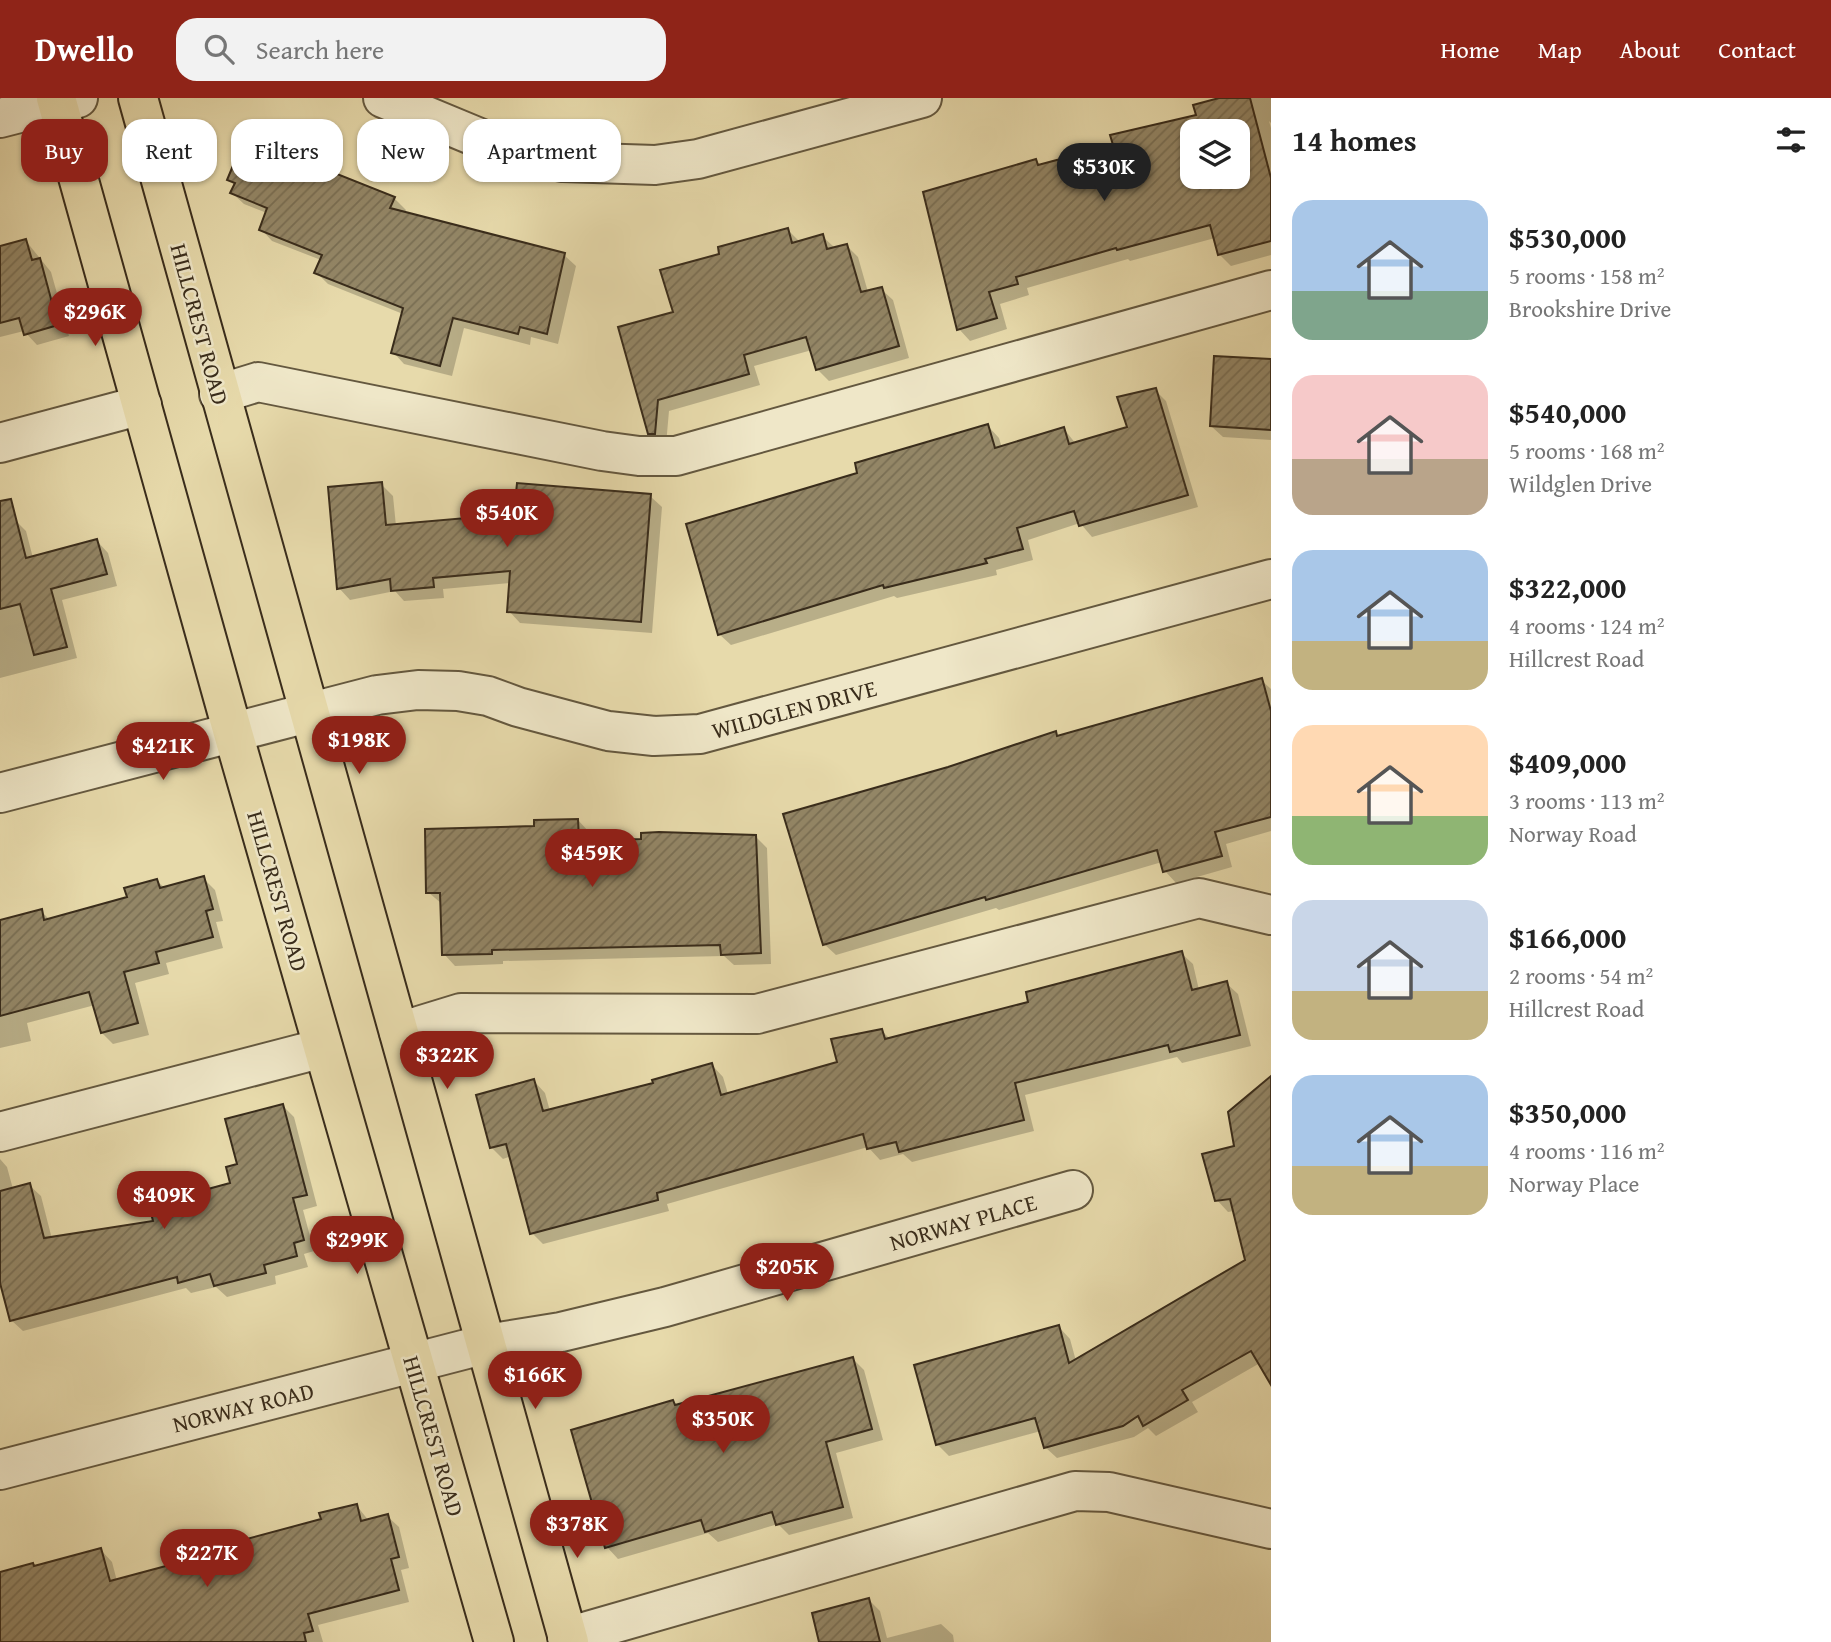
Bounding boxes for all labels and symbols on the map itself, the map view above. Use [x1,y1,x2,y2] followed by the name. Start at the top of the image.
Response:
[1055,144,1153,203] pin: $530K
[163,240,237,408] street label: HILLCREST ROAD
[46,288,144,348] pin: $296K
[458,490,556,549] pin: $540K
[708,671,880,747] street label: WILDGLEN DRIVE
[310,716,408,776] pin: $198K
[114,722,212,782] pin: $421K
[239,807,317,975] street label: HILLCREST ROAD
[543,830,641,889] pin: $459K
[398,1032,496,1091] pin: $322K
[115,1172,213,1231] pin: $409K
[886,1185,1040,1259] street label: NORWAY PLACE
[308,1216,406,1276] pin: $299K
[738,1244,836,1303] pin: $205K
[395,1352,473,1520] street label: HILLCREST ROAD
[486,1352,584,1411] pin: $166K
[169,1373,317,1441] street label: NORWAY ROAD
[674,1396,772,1455] pin: $350K
[528,1500,626,1560] pin: $378K
[158,1530,256,1589] pin: $227K

